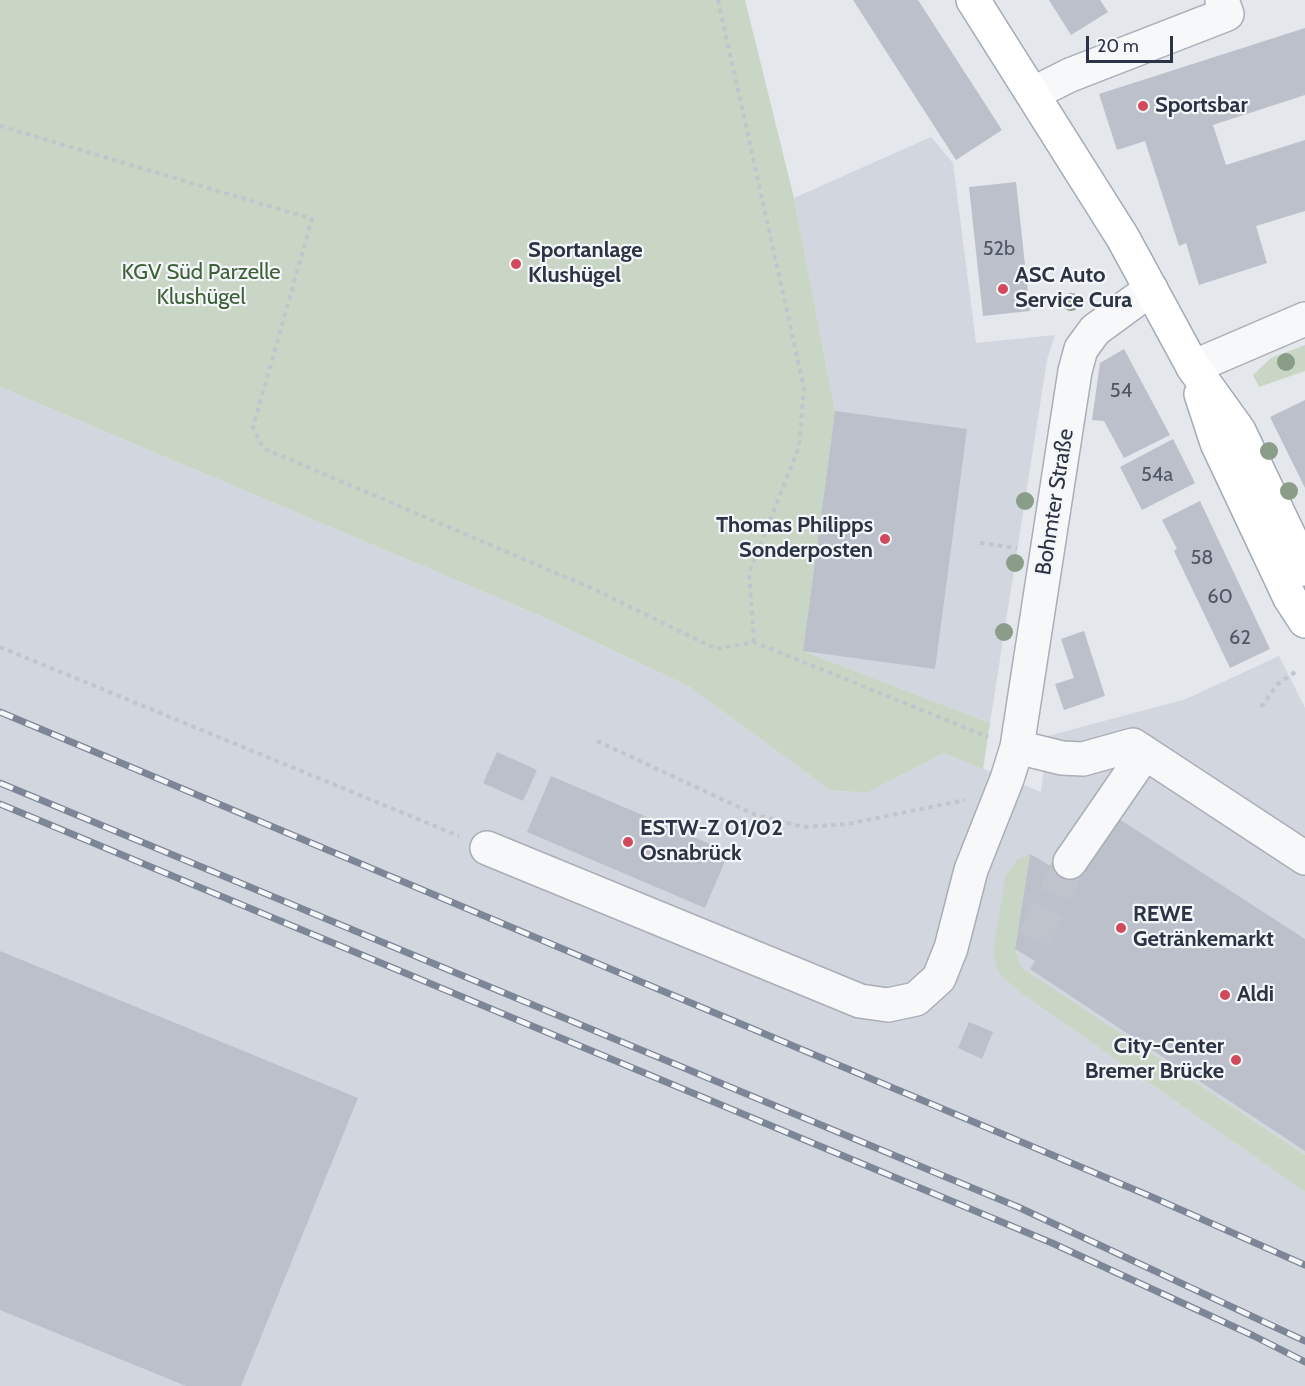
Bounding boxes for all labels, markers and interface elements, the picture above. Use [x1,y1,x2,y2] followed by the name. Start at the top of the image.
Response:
[1089,24,1176,62] scale bar
[1097,35,1139,57] text: 20 m
[1155,93,1248,119] place label: Sportsbar
[1136,99,1150,113] marker: Sportsbar
[983,237,1015,261] house number: 52b
[528,238,643,290] place label: Sportanlage Klushügel
[509,257,523,271] marker: Sportanlage Klushügel
[121,260,281,312] park label: KGV Süd Parzelle Klushügel
[1015,263,1132,314] place label: ASC Auto Service Cura
[996,282,1010,296] marker: ASC Auto Service Cura
[1110,379,1132,403] house number: 54
[1030,427,1080,577] street label: Bohmter Straße
[1141,463,1173,487] house number: 54a
[716,513,873,564] place label: Thomas Philipps Sonderposten
[878,532,892,546] marker: Thomas Philipps Sonderposten
[1191,546,1213,570] house number: 58
[1207,585,1233,609] house number: 60
[1229,626,1251,650] house number: 62
[640,816,783,867] place label: ESTW-Z 01/02 Osnabrück
[621,835,635,849] marker: ESTW-Z 01/02 Osnabrück
[1133,902,1274,954] place label: REWE Getränkemarkt
[1114,921,1128,935] marker: REWE Getränkemarkt
[1237,982,1274,1008] place label: Aldi
[1218,988,1232,1002] marker: Aldi
[1085,1034,1224,1086] place label: City-Center Bremer Brücke
[1229,1053,1243,1067] marker: City-Center Bremer Brücke

